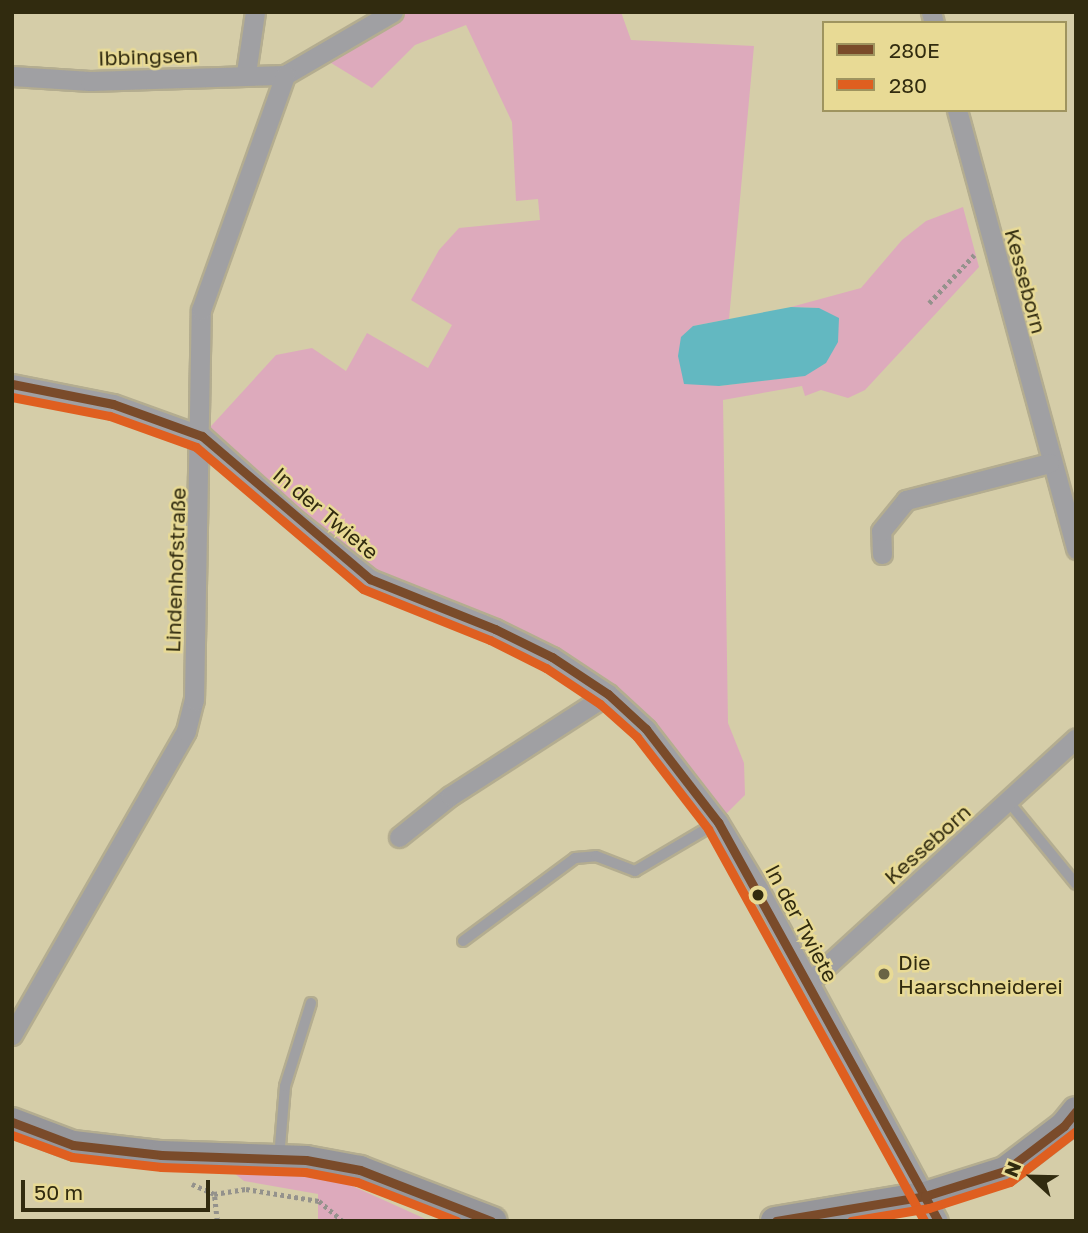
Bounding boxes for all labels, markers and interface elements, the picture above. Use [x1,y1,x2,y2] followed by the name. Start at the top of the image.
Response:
[822,21,1067,112] legend
[889,37,940,63] text: 280E
[98,42,198,70] street label: Ibbingsen
[889,72,927,98] text: 280
[1000,226,1052,336] street label: Kesseborn
[268,462,384,564] street label: In der Twiete
[160,487,190,653] street label: Lindenhofstraße
[879,799,975,889] street label: Kesseborn
[760,860,844,986] street label: In der Twiete
[751,888,765,902] unlabelled marker
[898,949,1063,999] place label: Die Haarschneiderei
[876,966,892,982] marker: Die Haarschneiderei
[997,1142,1067,1212] north arrow
[999,1158,1025,1180] text: N
[24,1166,214,1210] scale bar
[34,1179,83,1205] text: 50 m

